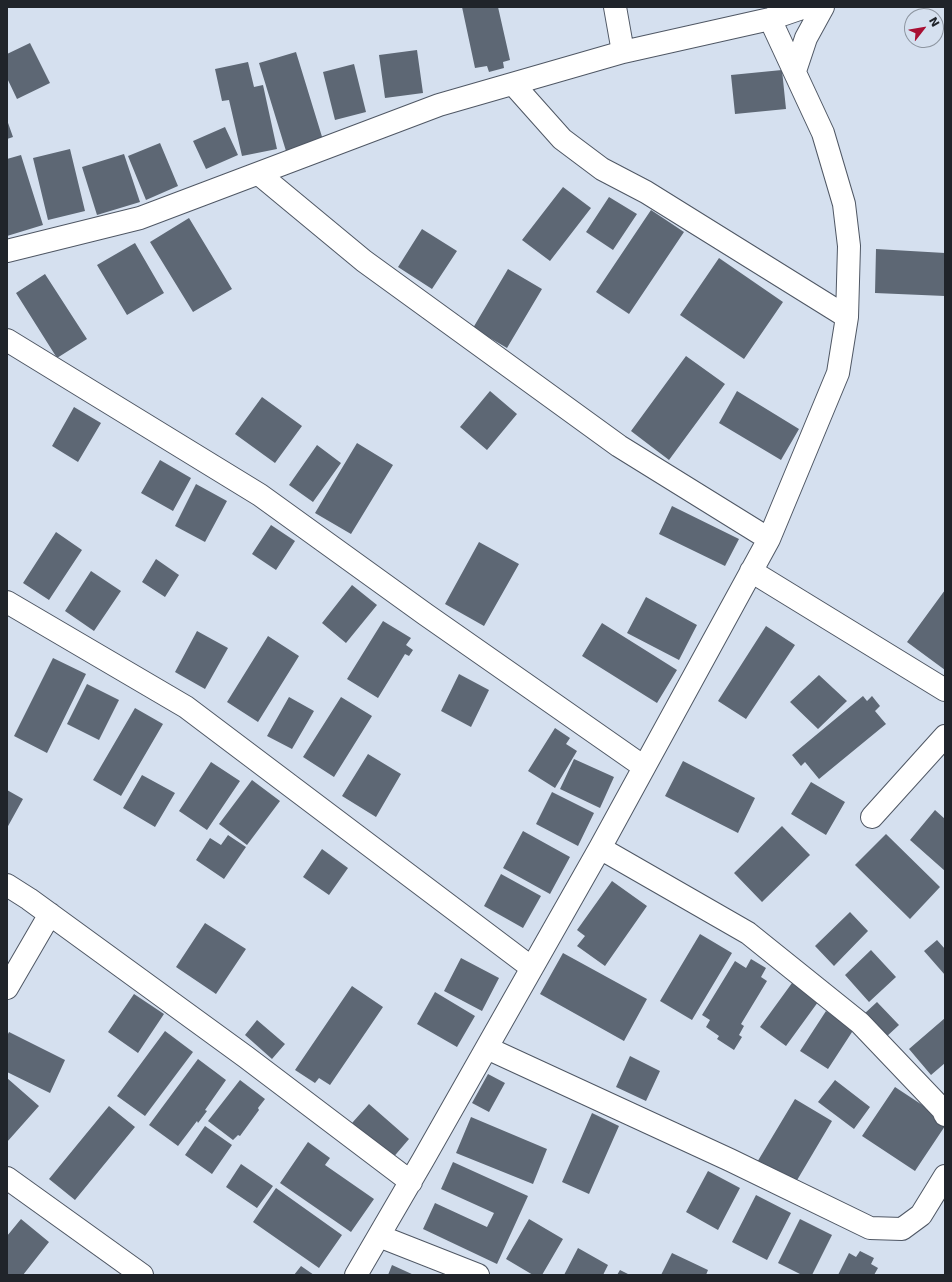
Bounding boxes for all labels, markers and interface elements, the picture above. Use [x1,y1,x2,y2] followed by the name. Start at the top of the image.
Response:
[904,8,944,48] north arrow
[926,15,942,29] text: N

